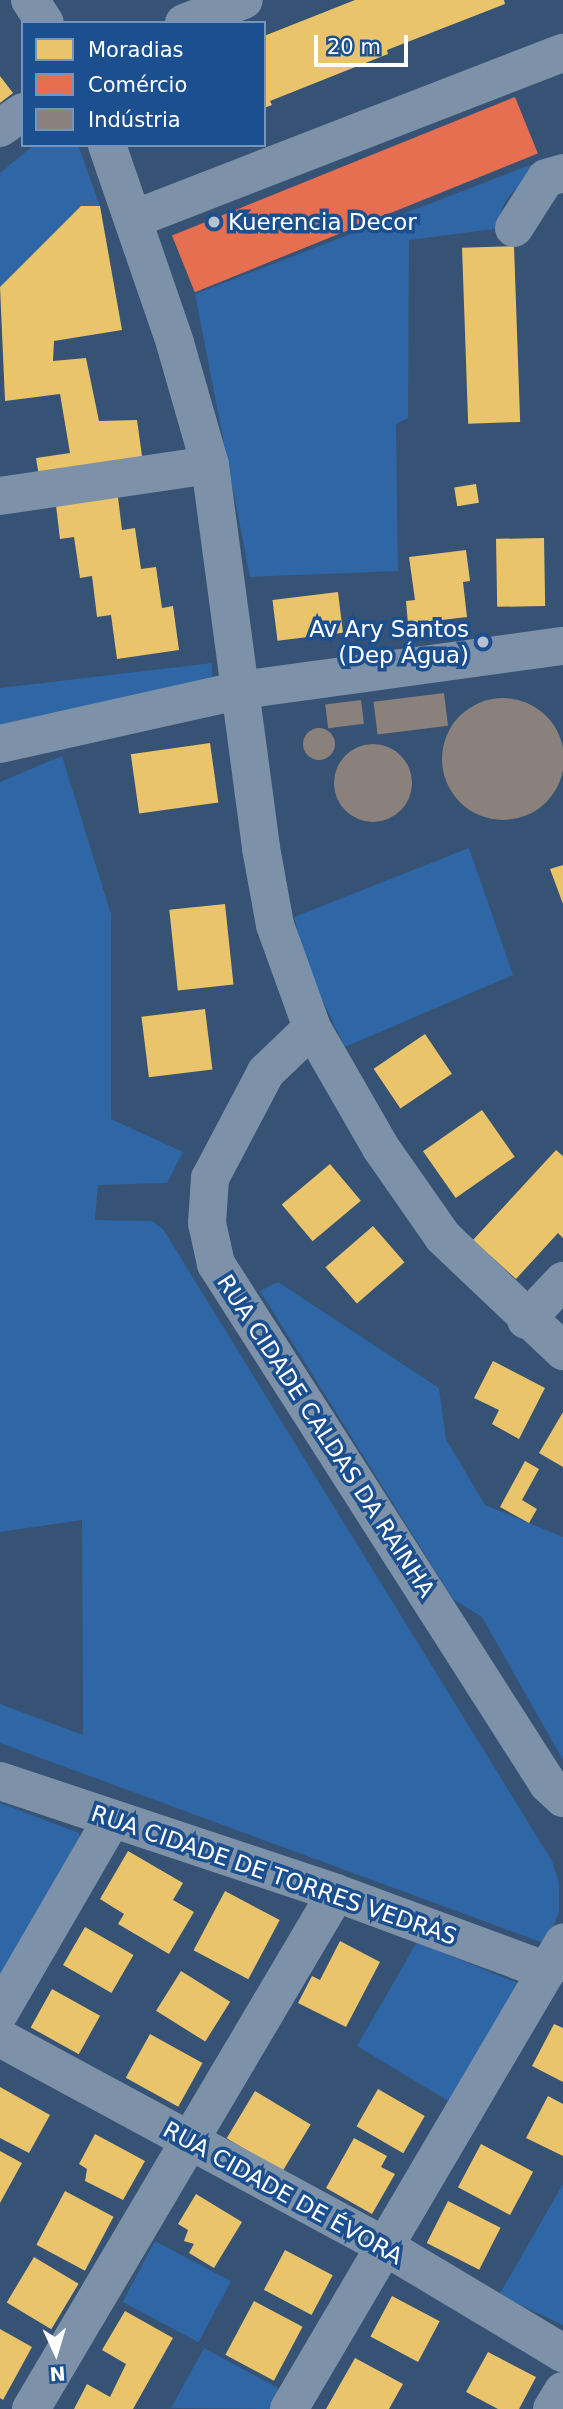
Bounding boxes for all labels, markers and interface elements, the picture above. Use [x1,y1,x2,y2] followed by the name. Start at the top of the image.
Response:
[21,21,266,147] legend
[318,21,412,65] scale bar
[327,35,381,59] text: 20 m
[88,38,183,62] text: Moradias
[88,73,187,97] text: Comércio
[88,108,181,132] text: Indústria
[228,208,417,236] place label: Kuerencia Decor
[206,214,222,230] marker: Kuerencia Decor
[309,615,469,669] place label: Av Ary Santos (Dep Água)
[475,634,491,650] marker: Av Ary Santos (Dep Água)
[211,1270,441,1602] street label: RUA CIDADE CALDAS DA RAINHA
[88,1799,460,1951] street label: RUA CIDADE DE TORRES VEDRAS
[158,2116,408,2270] street label: RUA CIDADE DE ÉVORA
[21,2318,91,2388] north arrow
[49,2362,66,2385] text: N

